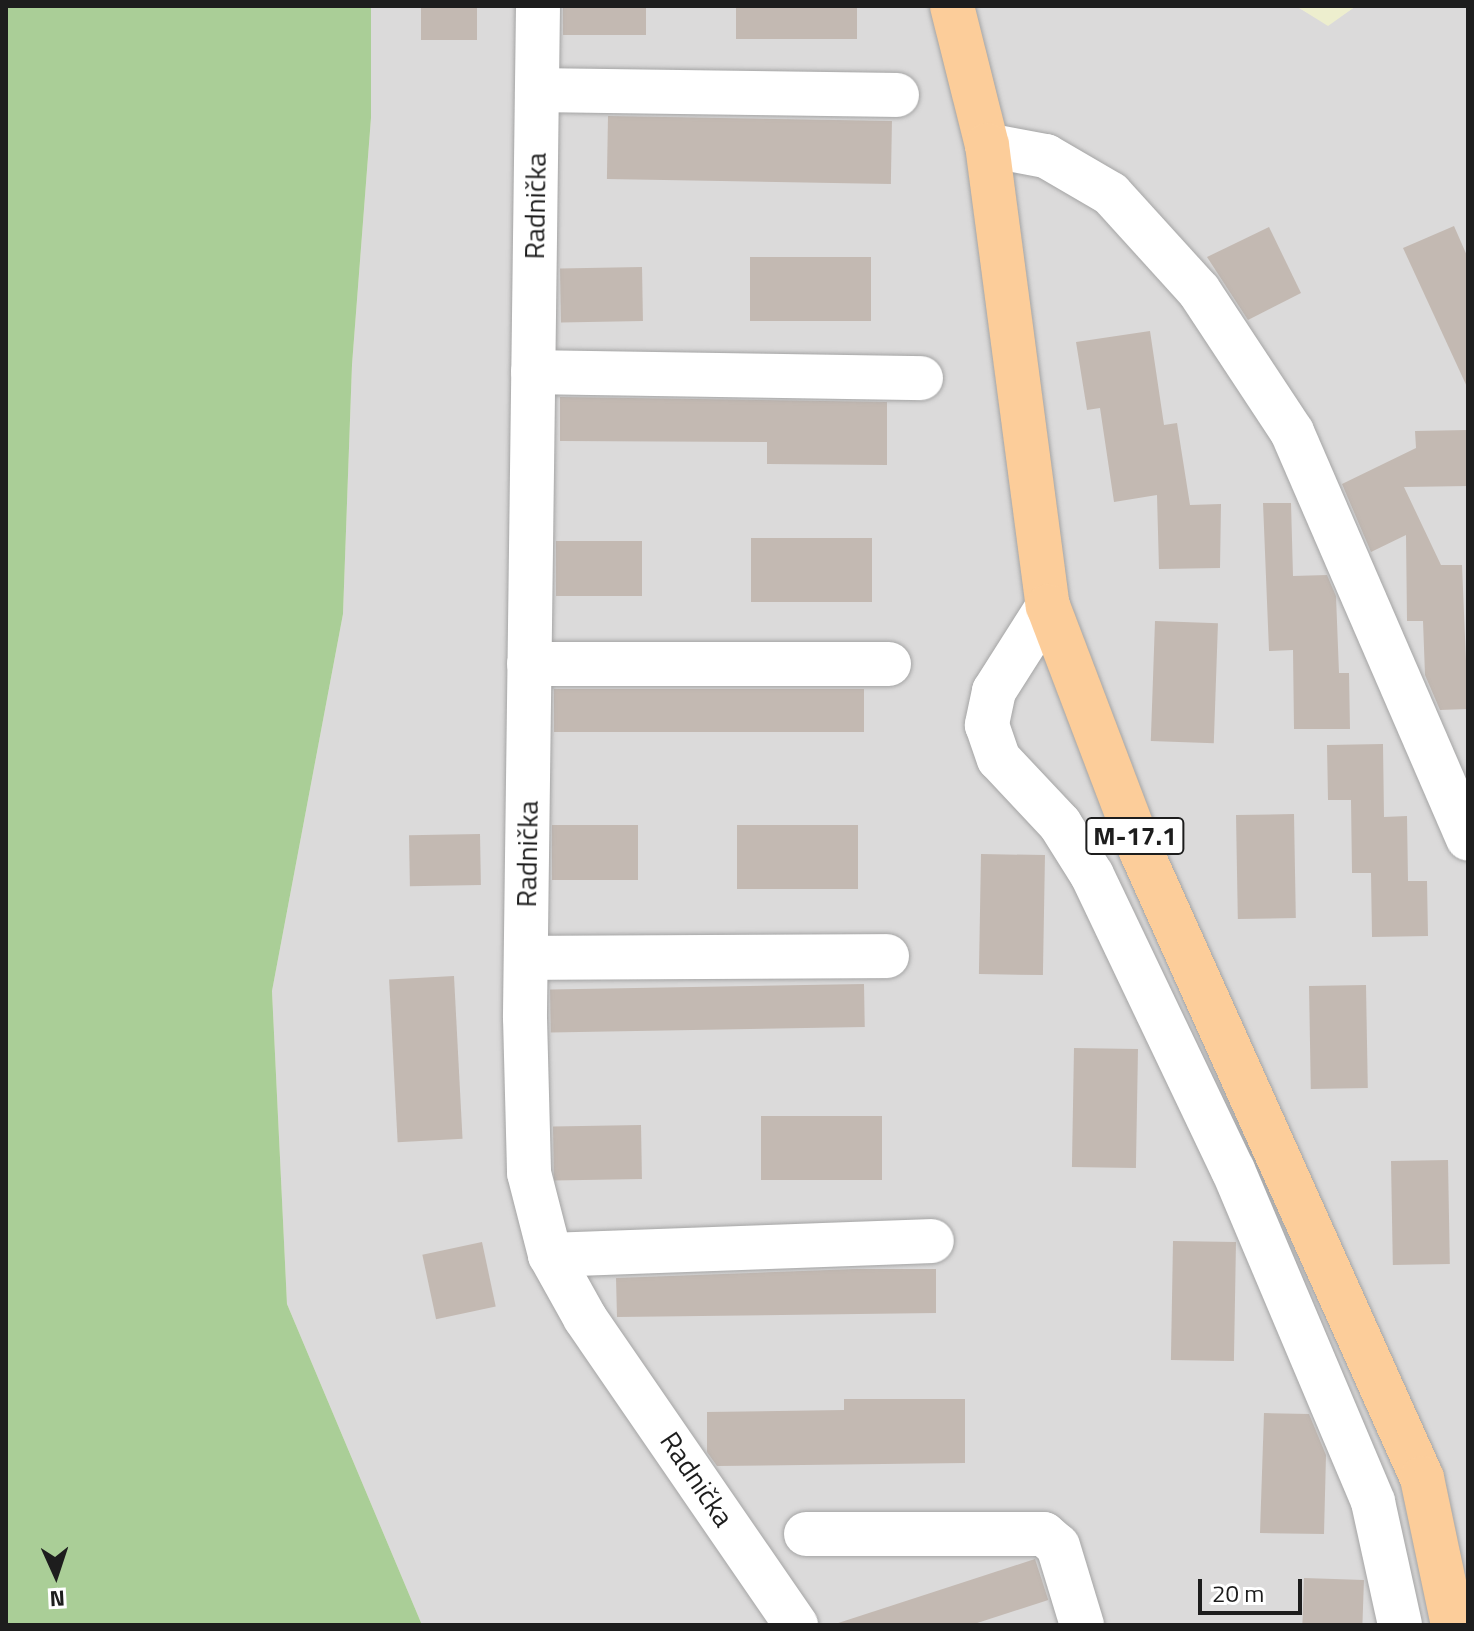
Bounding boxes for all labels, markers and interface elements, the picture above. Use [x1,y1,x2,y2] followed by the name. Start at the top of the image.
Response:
[517,152,553,260] street label: Radnička
[509,800,545,908] street label: Radnička
[1085,814,1185,858] road number: M-17.1
[653,1425,741,1533] street label: Radnička
[16,1535,96,1615] north arrow
[1202,1563,1306,1613] scale bar
[1212,1575,1264,1611] text: 20 m
[49,1582,66,1616] text: N

